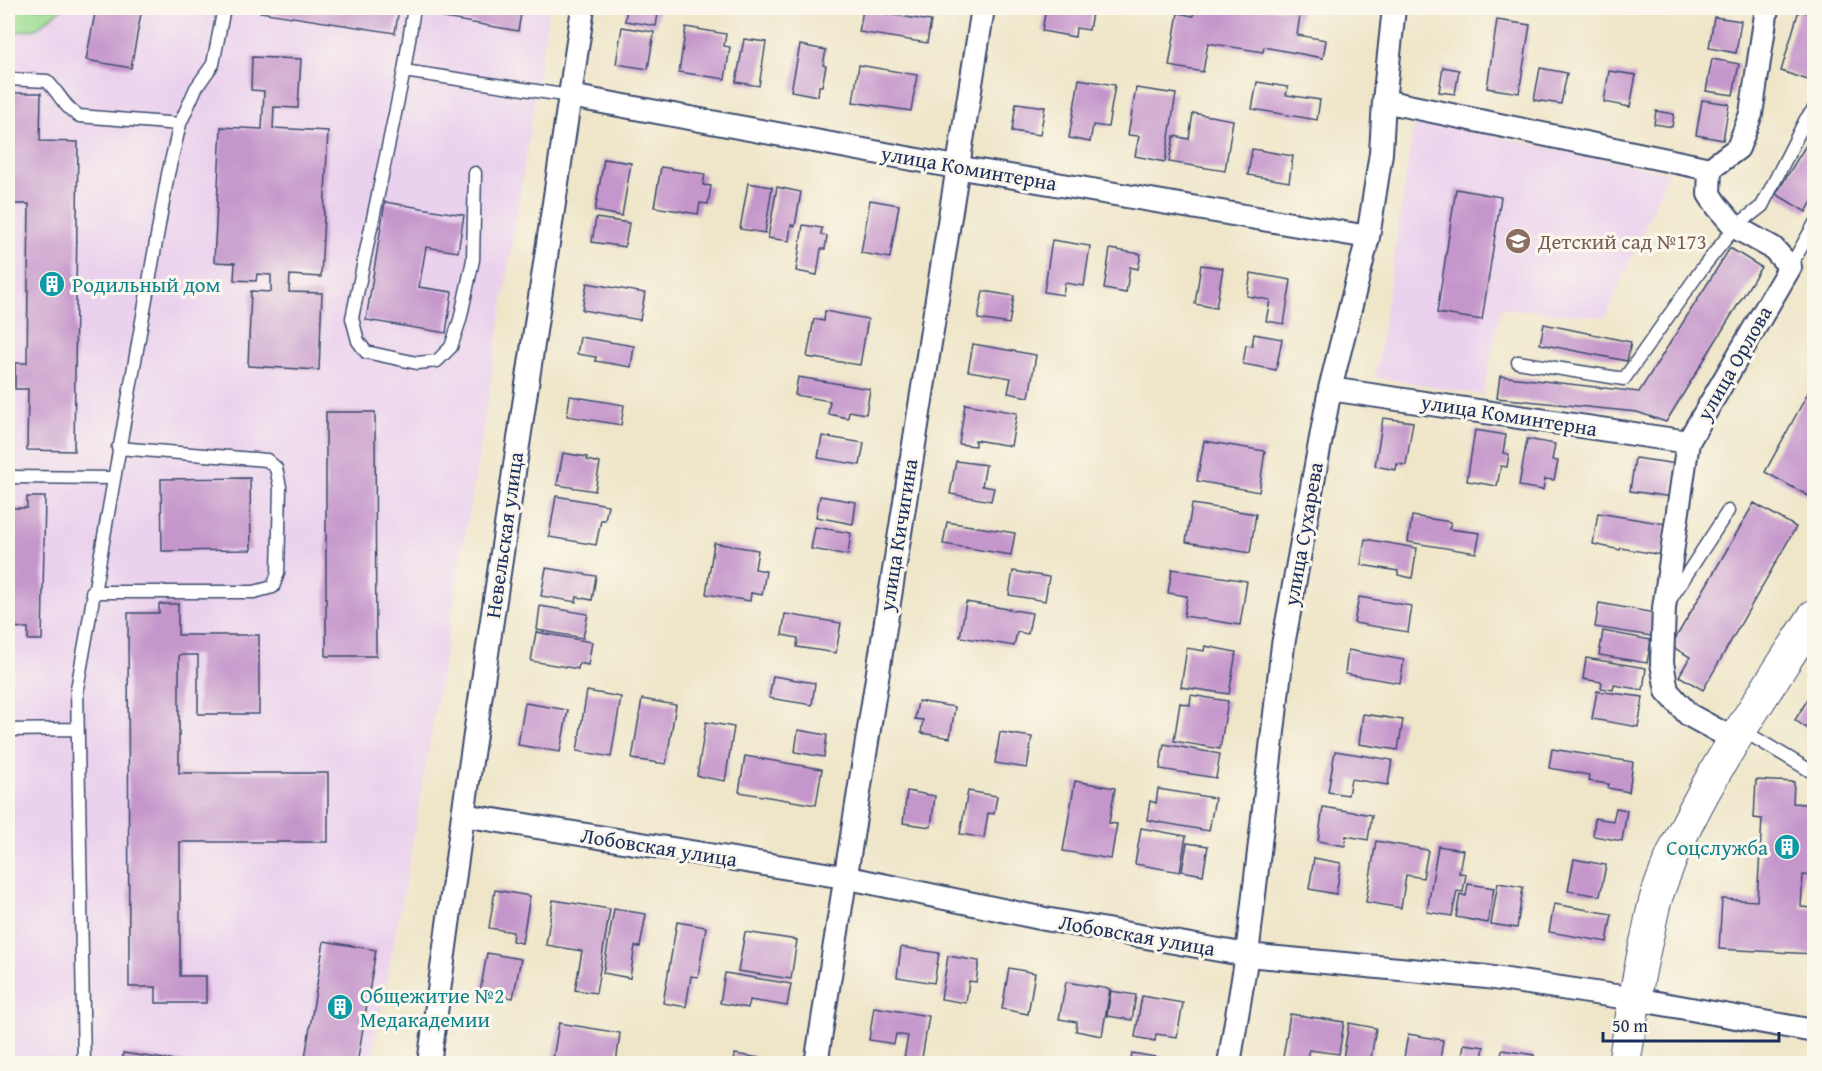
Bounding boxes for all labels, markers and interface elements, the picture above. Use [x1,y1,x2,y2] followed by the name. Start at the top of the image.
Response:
[878,137,1059,199] street label: улица Коминтерна
[1503,226,1533,256] school or university icon: Детский сад №173
[1537,226,1707,257] place label: Детский сад №173
[37,269,67,299] building icon: Родильный дом
[72,269,221,300] place label: Родильный дом
[1688,300,1779,427] street label: улица Орлова
[1418,386,1599,444] street label: улица Коминтерна
[477,450,531,620] street label: Невельская улица
[870,457,925,614] street label: улица Кичигина
[1275,460,1331,609] street label: улица Сухарева
[579,819,739,875] street label: Лобовская улица
[1666,832,1768,863] place label: Соцслужба
[1772,832,1802,862] building icon: Соцслужба
[1057,906,1217,964] street label: Лобовская улица
[360,980,504,1035] place label: Общежитие №2 Медакадемии
[325,992,355,1022] building icon: Общежитие №2 Медакадемии
[1603,1005,1778,1043] scale bar
[1612,1012,1648,1039] text: 50 m

